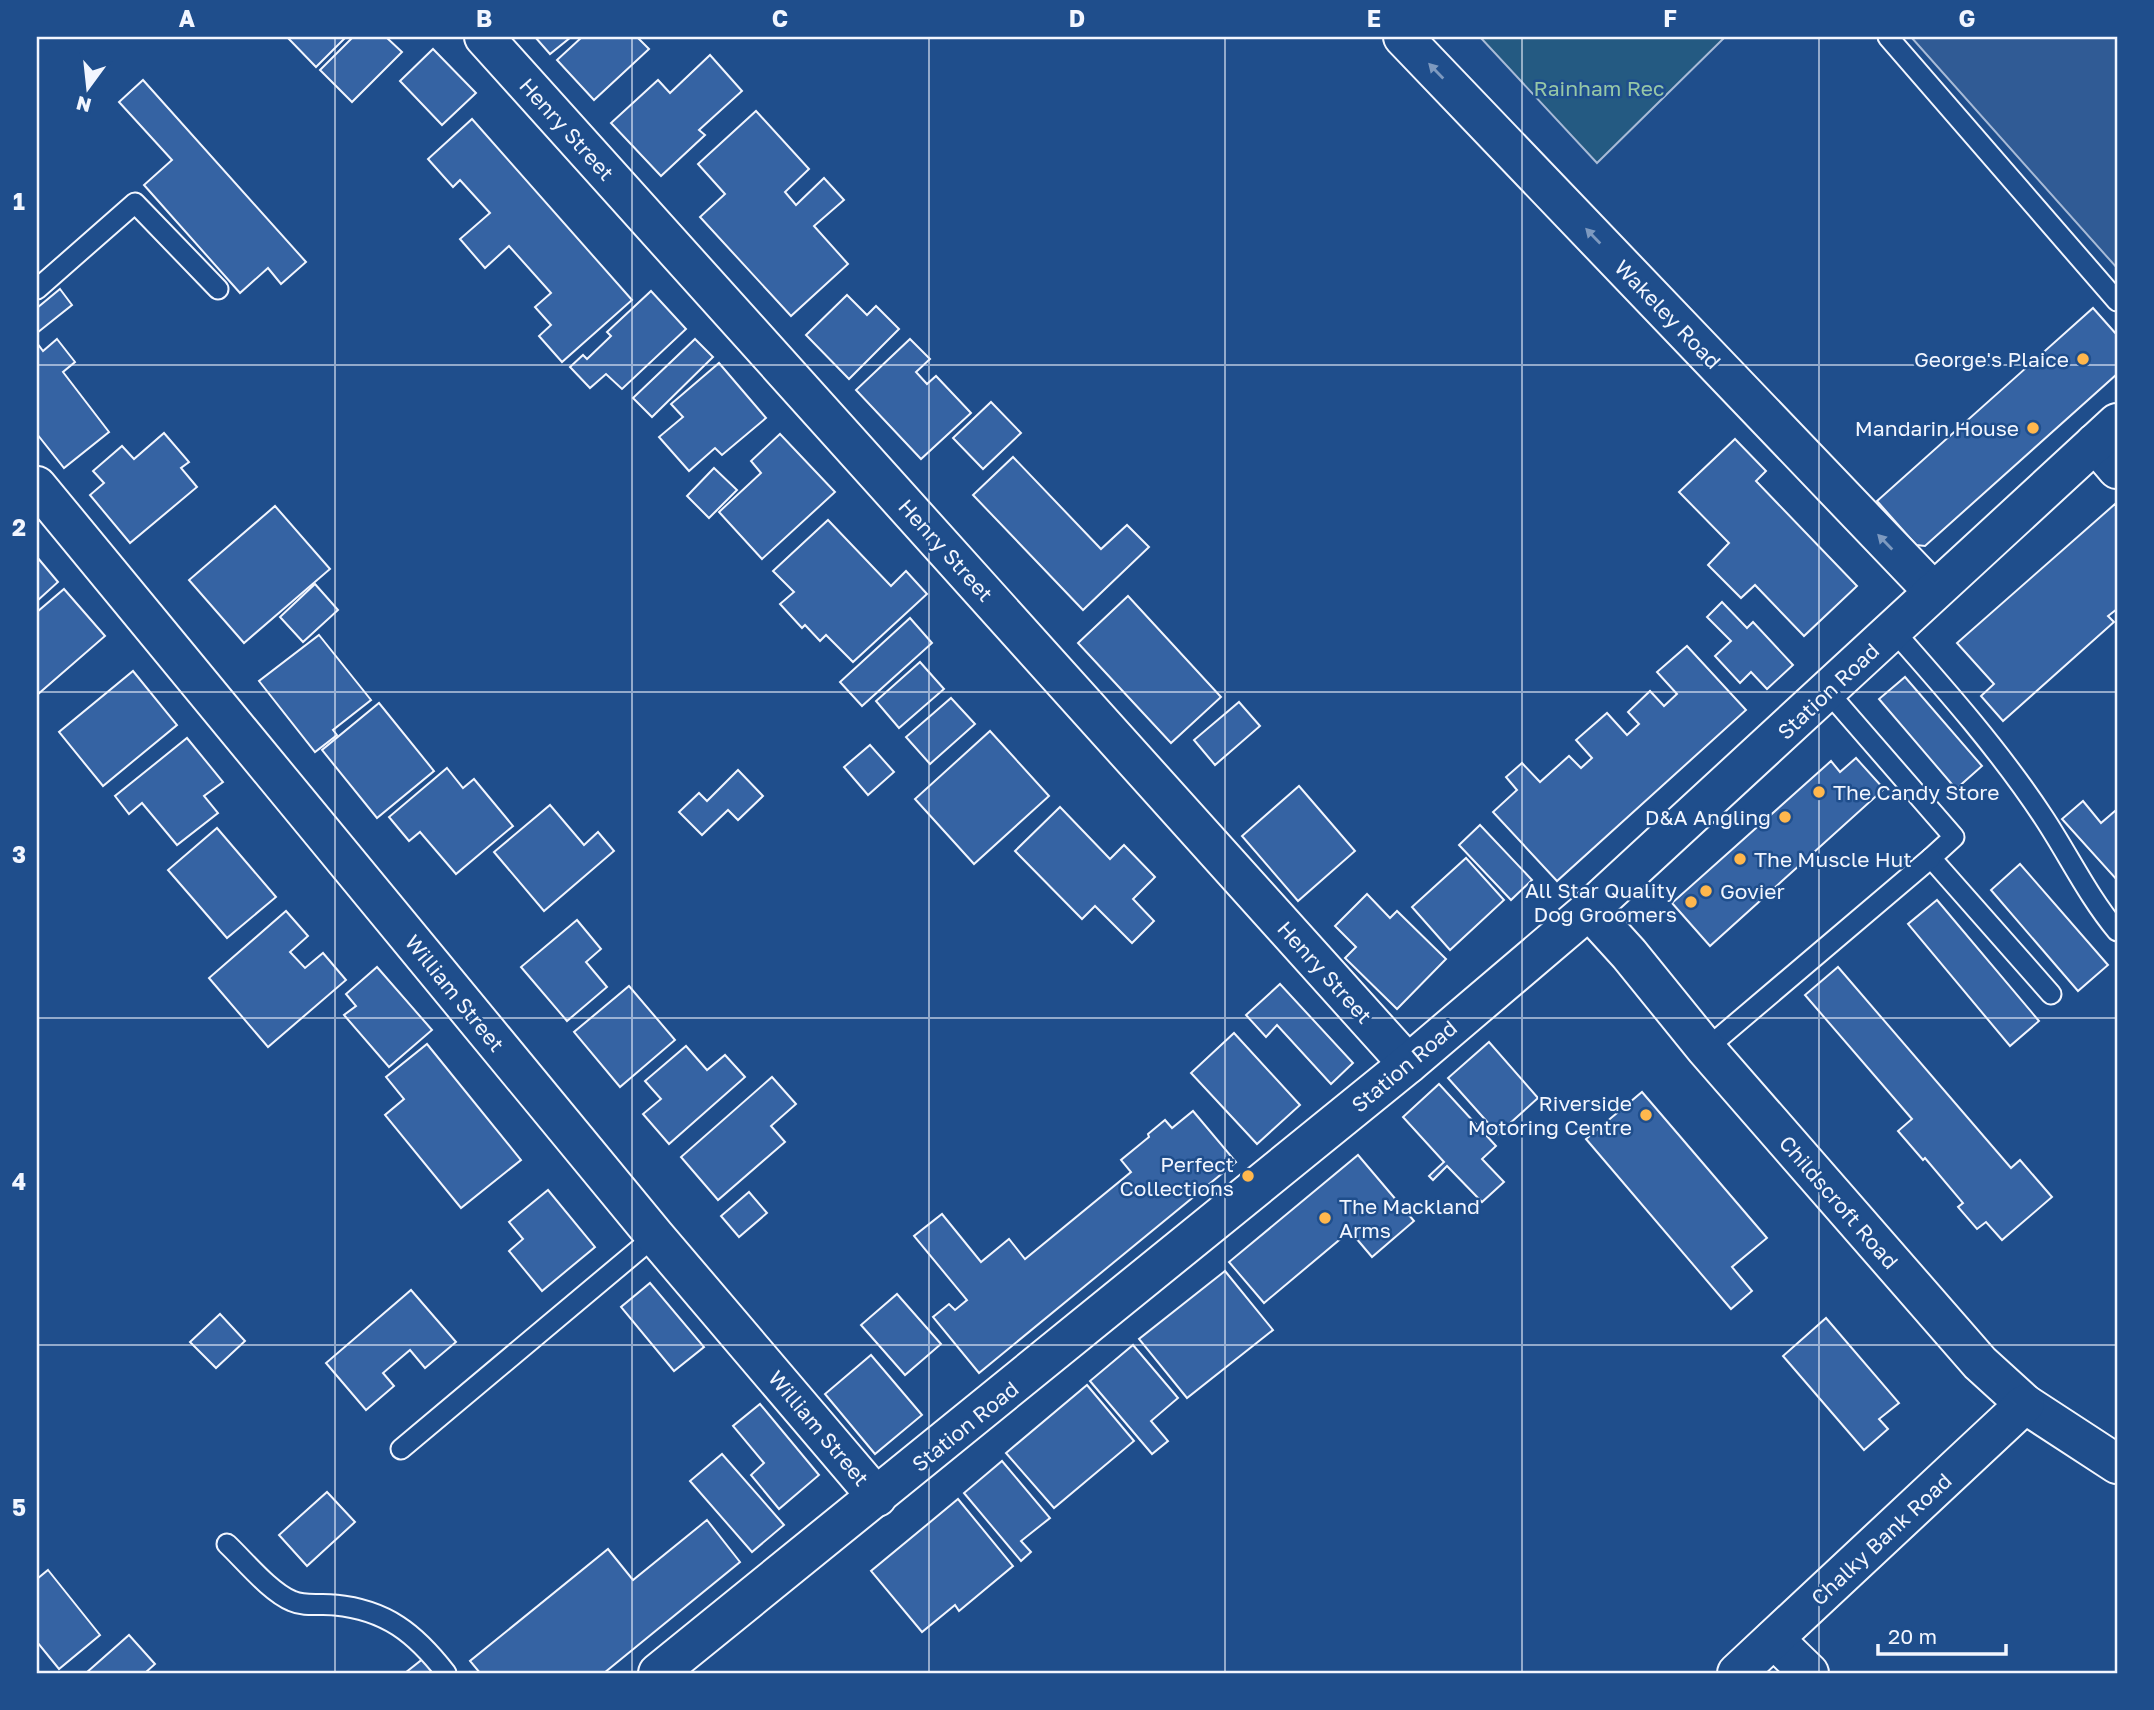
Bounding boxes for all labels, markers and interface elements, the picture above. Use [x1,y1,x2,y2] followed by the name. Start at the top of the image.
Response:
[179,4,196,32] text: A
[476,4,492,32] text: B
[772,4,788,32] text: C
[1069,4,1085,32] text: D
[1367,4,1381,32] text: E
[1663,4,1677,32] text: F
[1959,4,1975,32] text: G
[52,52,122,122] north arrow
[1428,63,1444,80] one-way arrow
[514,72,620,186] street label: Henry Street
[1534,75,1664,101] park label: Rainham Rec
[74,92,93,118] text: N
[13,187,25,215] text: 1
[1585,227,1601,244] one-way arrow
[1609,254,1727,374] street label: Wakeley Road
[1914,346,2069,372] place label: George's Plaice
[2075,351,2091,367] marker: George's Plaice
[1855,415,2019,441] place label: Mandarin House
[2025,420,2041,436] marker: Mandarin House
[893,493,999,607] street label: Henry Street
[12,513,26,541] text: 2
[1878,534,1894,551] one-way arrow
[1772,637,1884,745] street label: Station Road
[1833,779,2000,805] place label: The Candy Store
[1811,784,1827,800] marker: The Candy Store
[1645,804,1771,830] place label: D&A Angling
[1777,809,1793,825] marker: D&A Angling
[12,840,26,868] text: 3
[1754,846,1912,872] place label: The Muscle Hut
[1732,851,1748,867] marker: The Muscle Hut
[1525,877,1677,927] place label: All Star Quality Dog Groomers
[1720,878,1785,904] place label: Govier
[1698,883,1714,899] marker: Govier
[1683,894,1699,910] marker: All Star Quality Dog Groomers
[1272,915,1378,1029] street label: Henry Street
[400,929,510,1057] street label: William Street
[1346,1014,1462,1118] street label: Station Road
[1468,1090,1632,1140] place label: Riverside Motoring Centre
[1638,1107,1654,1123] marker: Riverside Motoring Centre
[1774,1130,1904,1274] street label: Childscroft Road
[1120,1151,1234,1201] place label: Perfect Collections
[12,1167,26,1195] text: 4
[1240,1168,1256,1184] marker: Perfect Collections
[1339,1193,1480,1243] place label: The Mackland Arms
[1317,1210,1333,1226] marker: The Mackland Arms
[763,1365,875,1491] street label: William Street
[907,1375,1023,1477] street label: Station Road
[1805,1467,1957,1611] street label: Chalky Bank Road
[12,1493,26,1521] text: 5
[1878,1612,2005,1656] scale bar
[1888,1623,1937,1649] text: 20 m

